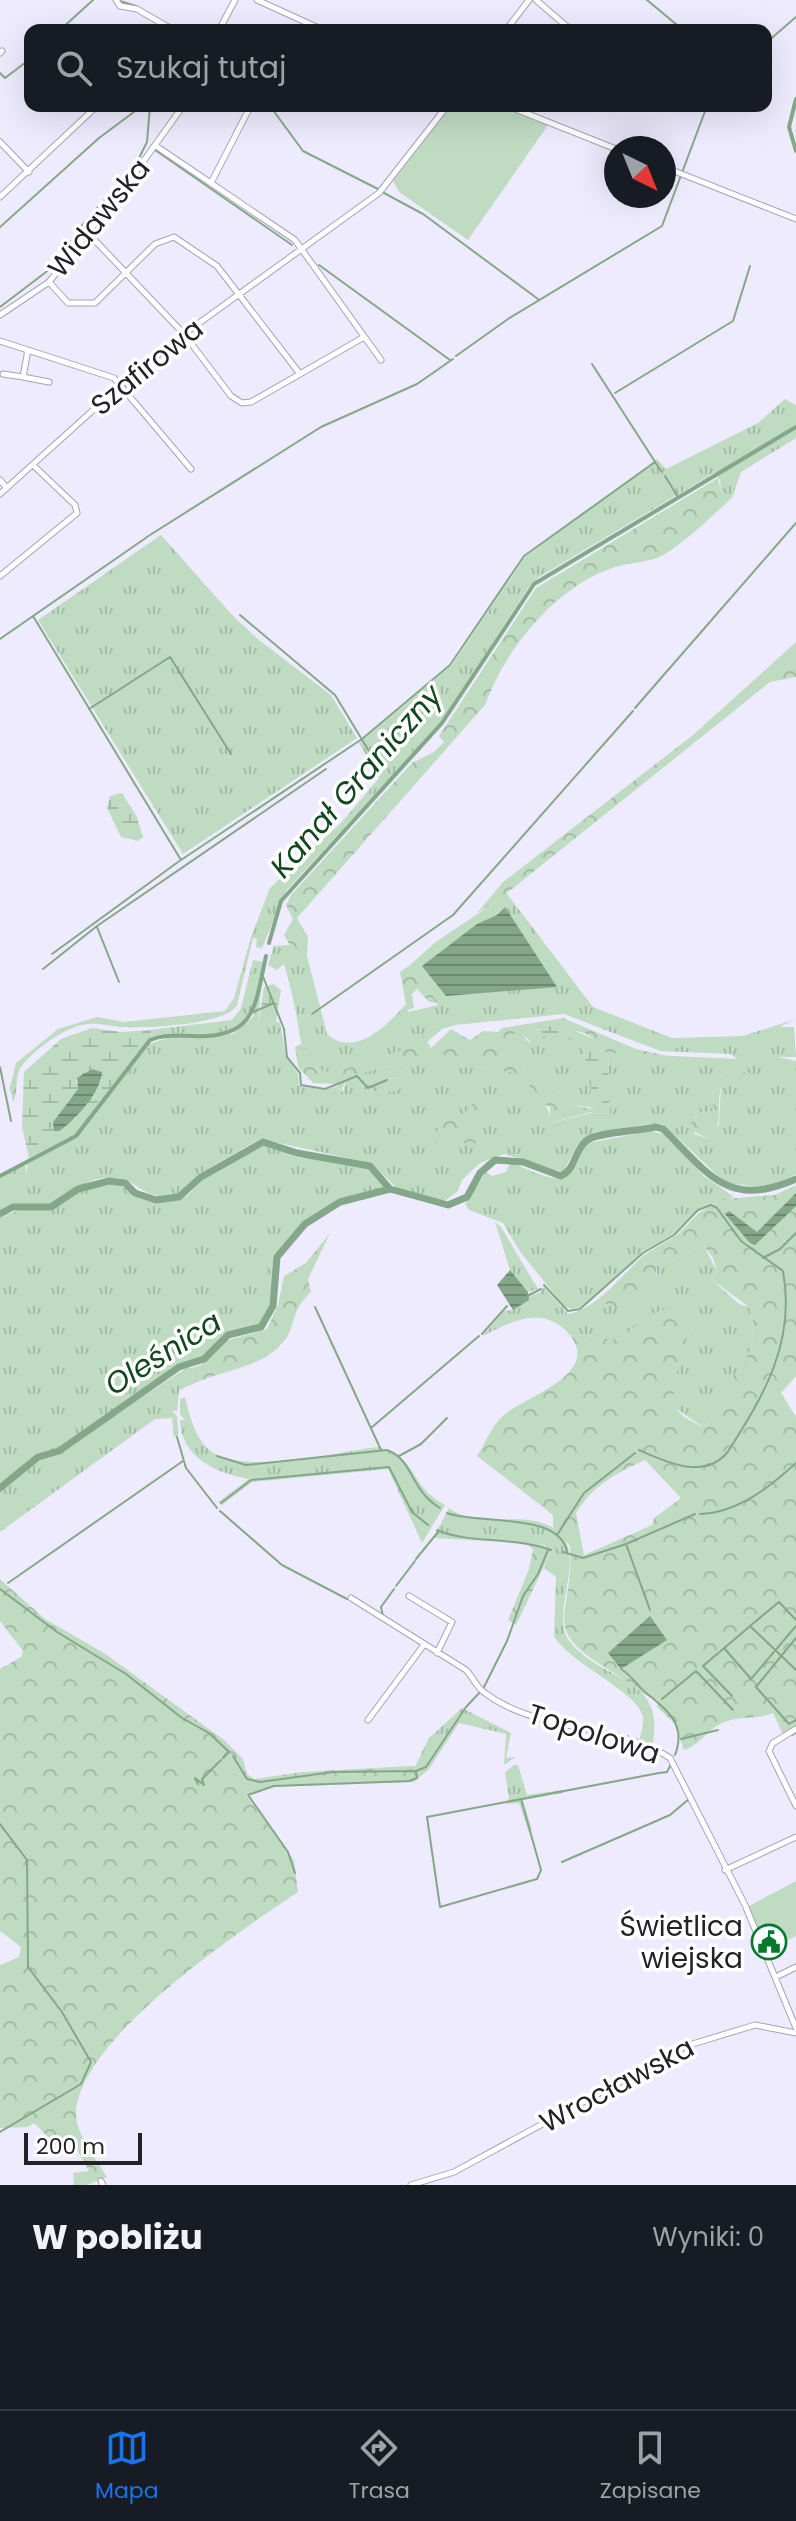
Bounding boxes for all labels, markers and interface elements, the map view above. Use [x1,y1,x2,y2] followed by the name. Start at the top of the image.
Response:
[24,24,772,112] search box
[52,46,96,90] icon: search
[116,46,286,89] text: Szukaj tutaj
[604,136,676,208] north arrow
[39,150,159,286] street label: Widawska
[82,310,212,424] street label: Szafirowa
[260,674,453,887] water label: Kanał Graniczny
[96,1300,230,1406] water label: Oleśnica
[523,1694,665,1774] street label: Topolowa
[619,1907,743,1978] place label: Świetlica wiejska
[750,1923,788,1961] public building icon: Świetlica wiejska
[533,2028,701,2142] street label: Wrocławska
[24,2129,142,2165] scale bar
[36,2131,105,2162] text: 200 m
[32,2213,203,2261] text: W pobliżu
[652,2219,764,2255] text: Wyniki: 0
[95,2426,159,2507] tab: Mapa
[349,2426,410,2507] tab: Trasa
[600,2426,701,2507] tab: Zapisane

